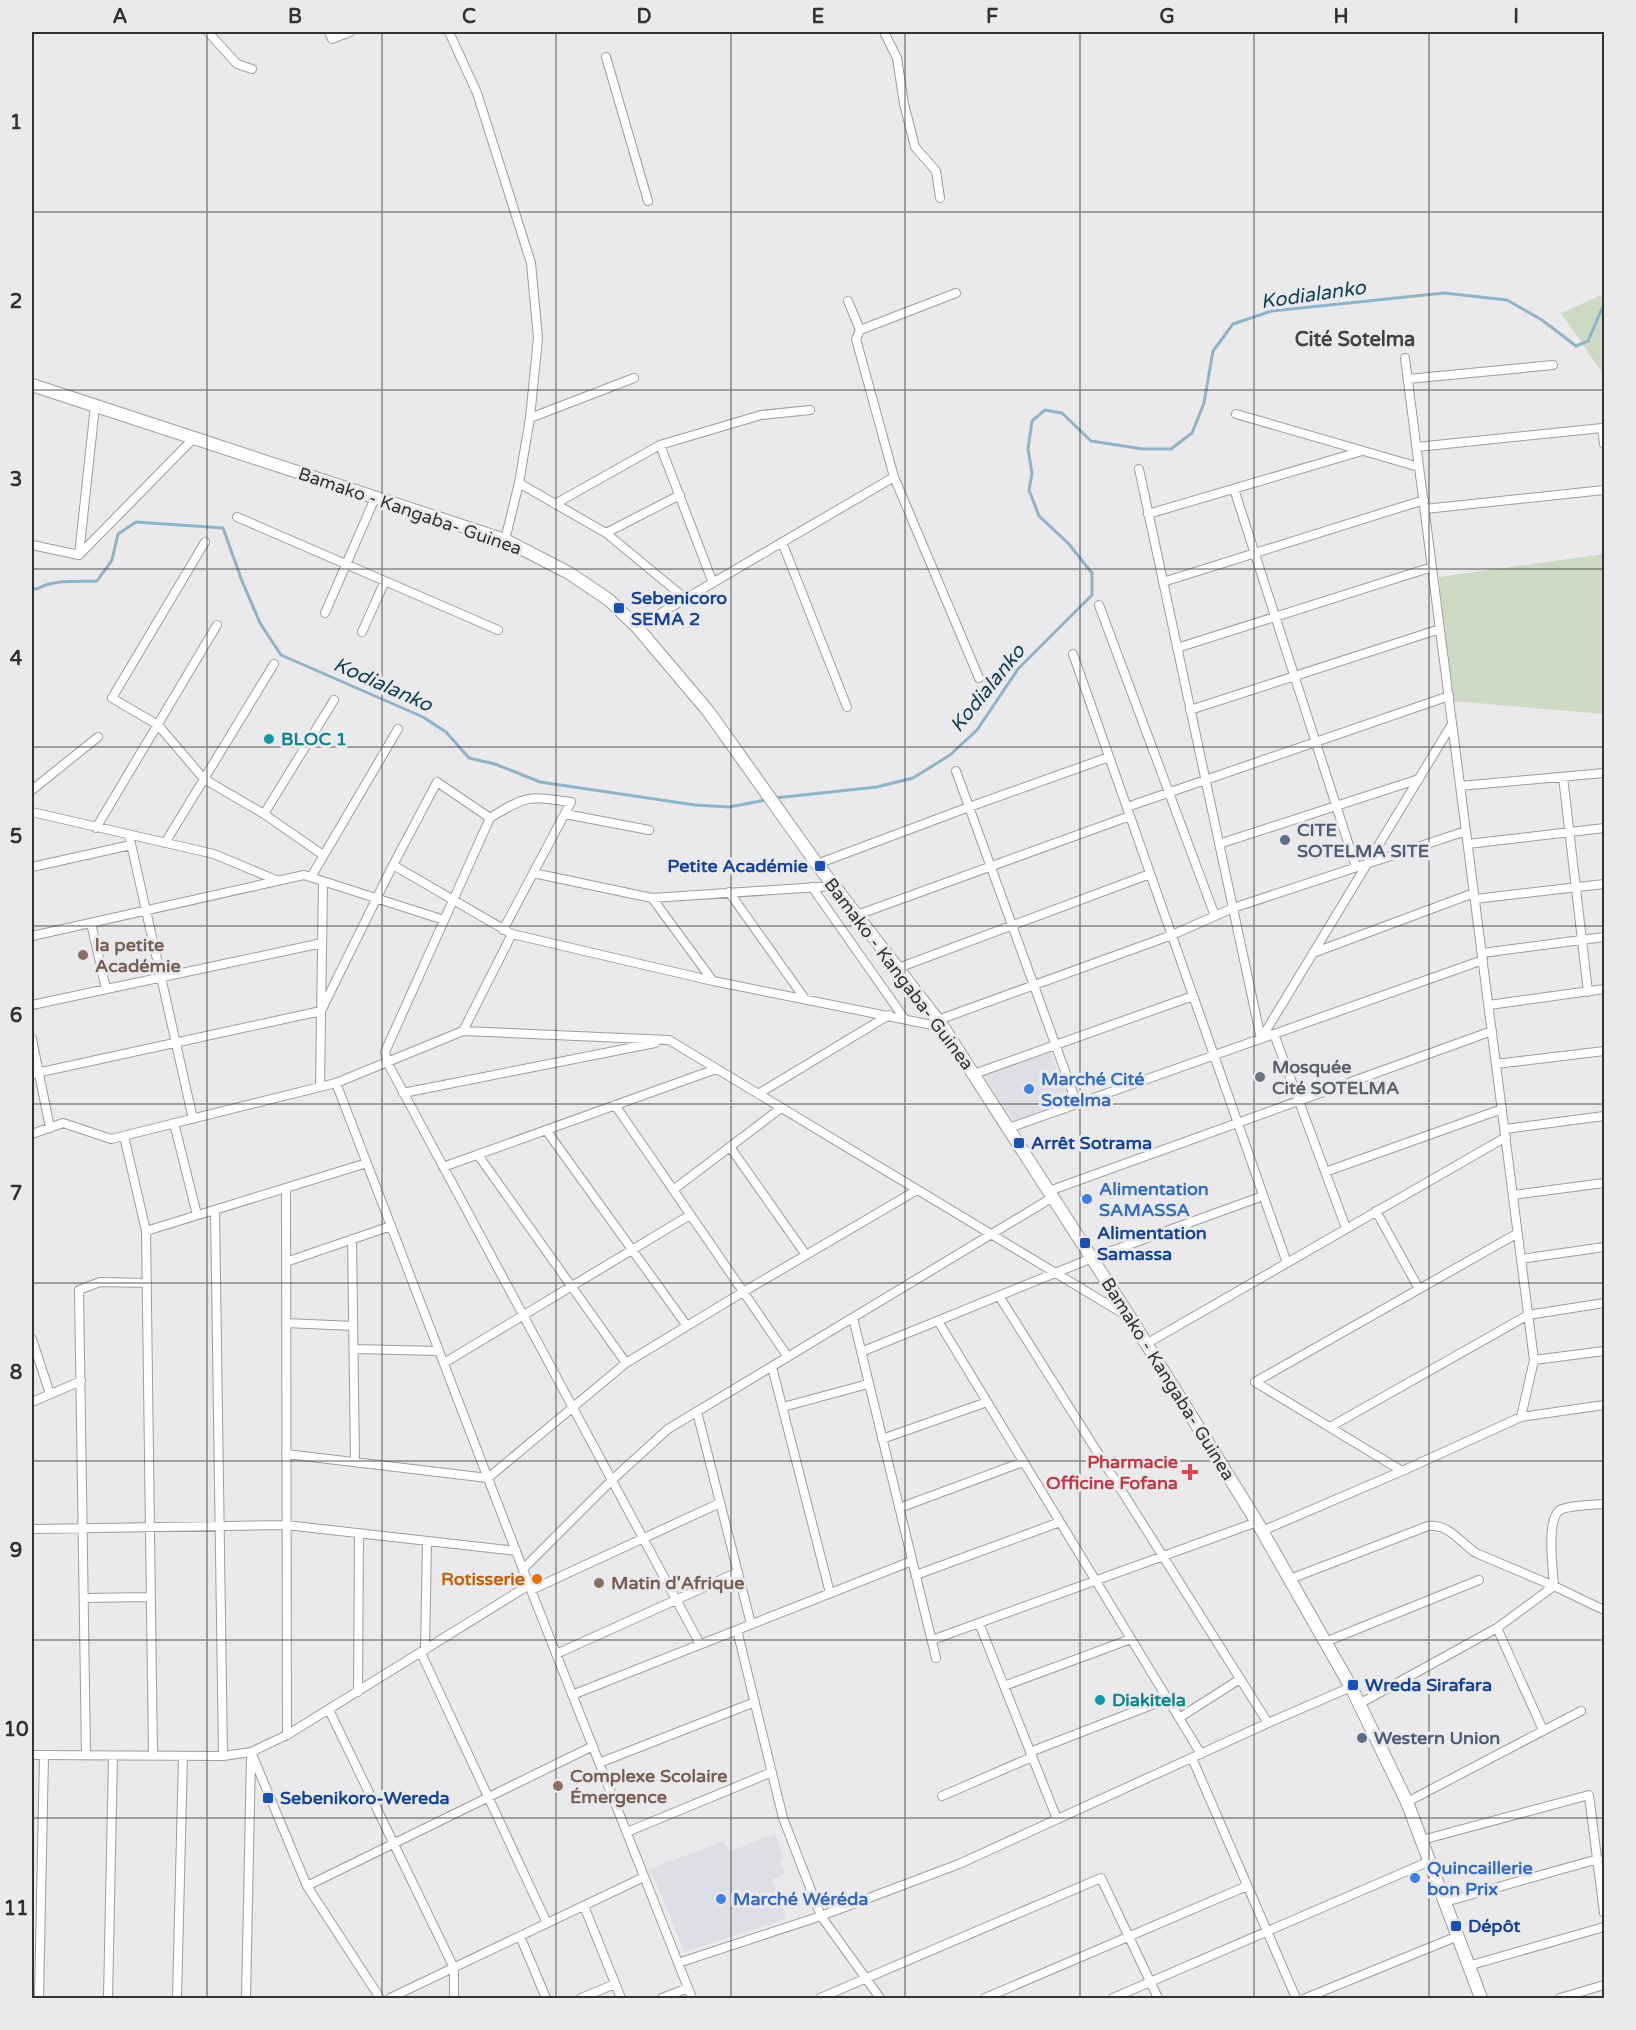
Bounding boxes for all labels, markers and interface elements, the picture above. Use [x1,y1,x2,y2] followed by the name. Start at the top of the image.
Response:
[113,5,128,29] text: A
[288,5,302,29] text: B
[462,5,476,29] text: C
[636,5,652,29] text: D
[812,5,825,29] text: E
[986,5,998,29] text: F
[1159,5,1175,29] text: G
[1333,5,1349,29] text: H
[1513,5,1519,29] text: I
[10,111,22,135] text: 1
[1259,276,1368,314] water label: Kodialanko
[10,290,22,314] text: 2
[1295,328,1415,352] district label: Cité Sotelma
[295,462,525,560] street label: Bamako - Kangaba- Guinea
[10,468,22,492] text: 3
[631,587,727,630] place label: Sebenicoro SEMA 2
[612,601,626,615] marker: Sebenicoro SEMA 2
[945,639,1031,737] water label: Kodialanko
[10,647,23,671] text: 4
[329,652,437,718] water label: Kodialanko
[281,728,347,750] place label: BLOC 1
[262,732,276,746] marker: BLOC 1
[1297,819,1429,862] place label: CITE SOTELMA SITE
[10,825,22,849] text: 5
[1278,833,1292,847] marker: CITE SOTELMA SITE
[667,855,808,877] place label: Petite Académie
[813,859,827,873] marker: Petite Académie
[820,874,978,1074] street label: Bamako - Kangaba- Guinea
[95,934,181,977] place label: la petite Académie
[76,948,90,962] marker: la petite Académie
[10,1004,22,1028] text: 6
[1272,1056,1399,1099] place label: Mosquée Cité SOTELMA
[1041,1068,1144,1111] place label: Marché Cité Sotelma
[1253,1070,1267,1084] marker: Mosquée Cité SOTELMA
[1022,1082,1036,1096] marker: Marché Cité Sotelma
[1031,1132,1152,1154] place label: Arrêt Sotrama
[1012,1136,1026,1150] marker: Arrêt Sotrama
[1099,1178,1209,1221] place label: Alimentation SAMASSA
[10,1182,22,1206] text: 7
[1080,1192,1094,1206] marker: Alimentation SAMASSA
[1097,1222,1207,1265] place label: Alimentation Samassa
[1078,1236,1092,1250] marker: Alimentation Samassa
[1096,1274,1240,1484] street label: Bamako - Kangaba- Guinea
[10,1361,22,1385] text: 8
[1046,1451,1178,1494] place label: Pharmacie Officine Fofana
[1183,1465,1197,1479] marker: Pharmacie Officine Fofana
[10,1539,22,1563] text: 9
[441,1568,525,1590] place label: Rotisserie
[530,1572,544,1586] marker: Rotisserie
[611,1572,744,1594] place label: Matin d'Afrique
[592,1576,606,1590] marker: Matin d'Afrique
[1365,1674,1492,1696] place label: Wreda Sirafara
[1346,1678,1360,1692] marker: Wreda Sirafara
[1112,1689,1186,1711] place label: Diakitela
[1093,1693,1107,1707] marker: Diakitela
[3,1718,29,1742] text: 10
[1374,1727,1500,1749] place label: Western Union
[1355,1731,1369,1745] marker: Western Union
[570,1765,727,1808] place label: Complexe Scolaire Émergence
[551,1779,565,1793] marker: Complexe Scolaire Émergence
[280,1787,450,1809] place label: Sebenikoro-Wereda
[261,1791,275,1805] marker: Sebenikoro-Wereda
[1427,1857,1533,1900] place label: Quincaillerie bon Prix
[1408,1871,1422,1885] marker: Quincaillerie bon Prix
[733,1888,868,1910] place label: Marché Wéréda
[714,1892,728,1906] marker: Marché Wéréda
[3,1897,29,1921] text: 11
[1468,1915,1521,1937] place label: Dépôt
[1449,1919,1463,1933] marker: Dépôt

